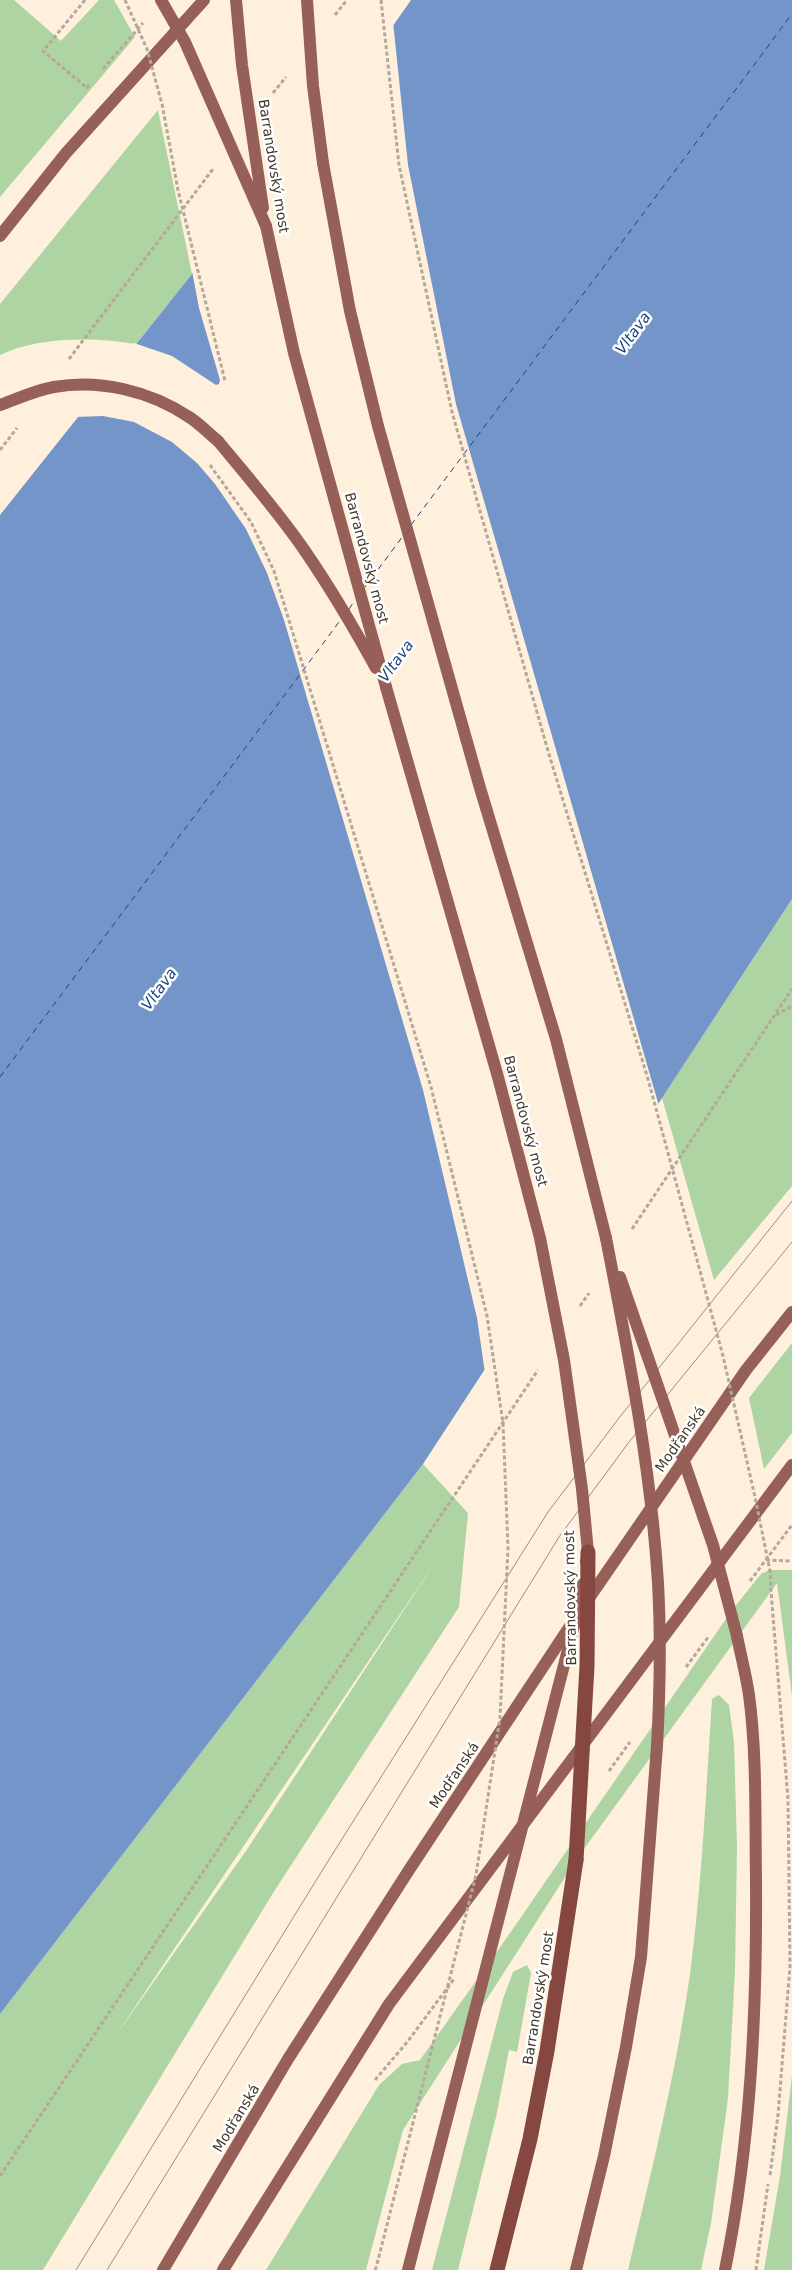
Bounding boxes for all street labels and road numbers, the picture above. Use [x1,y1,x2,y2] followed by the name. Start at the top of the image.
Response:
[256,98,293,235] street label: Barrandovský most
[342,491,392,626] street label: Barrandovský most
[501,1054,551,1189] street label: Barrandovský most
[652,1403,708,1475] street label: Modřanská
[561,1530,579,1666] street label: Barrandovský most
[426,1739,482,1811] street label: Modřanská
[520,1929,557,2066] street label: Barrandovský most
[209,2081,263,2155] street label: Modřanská

